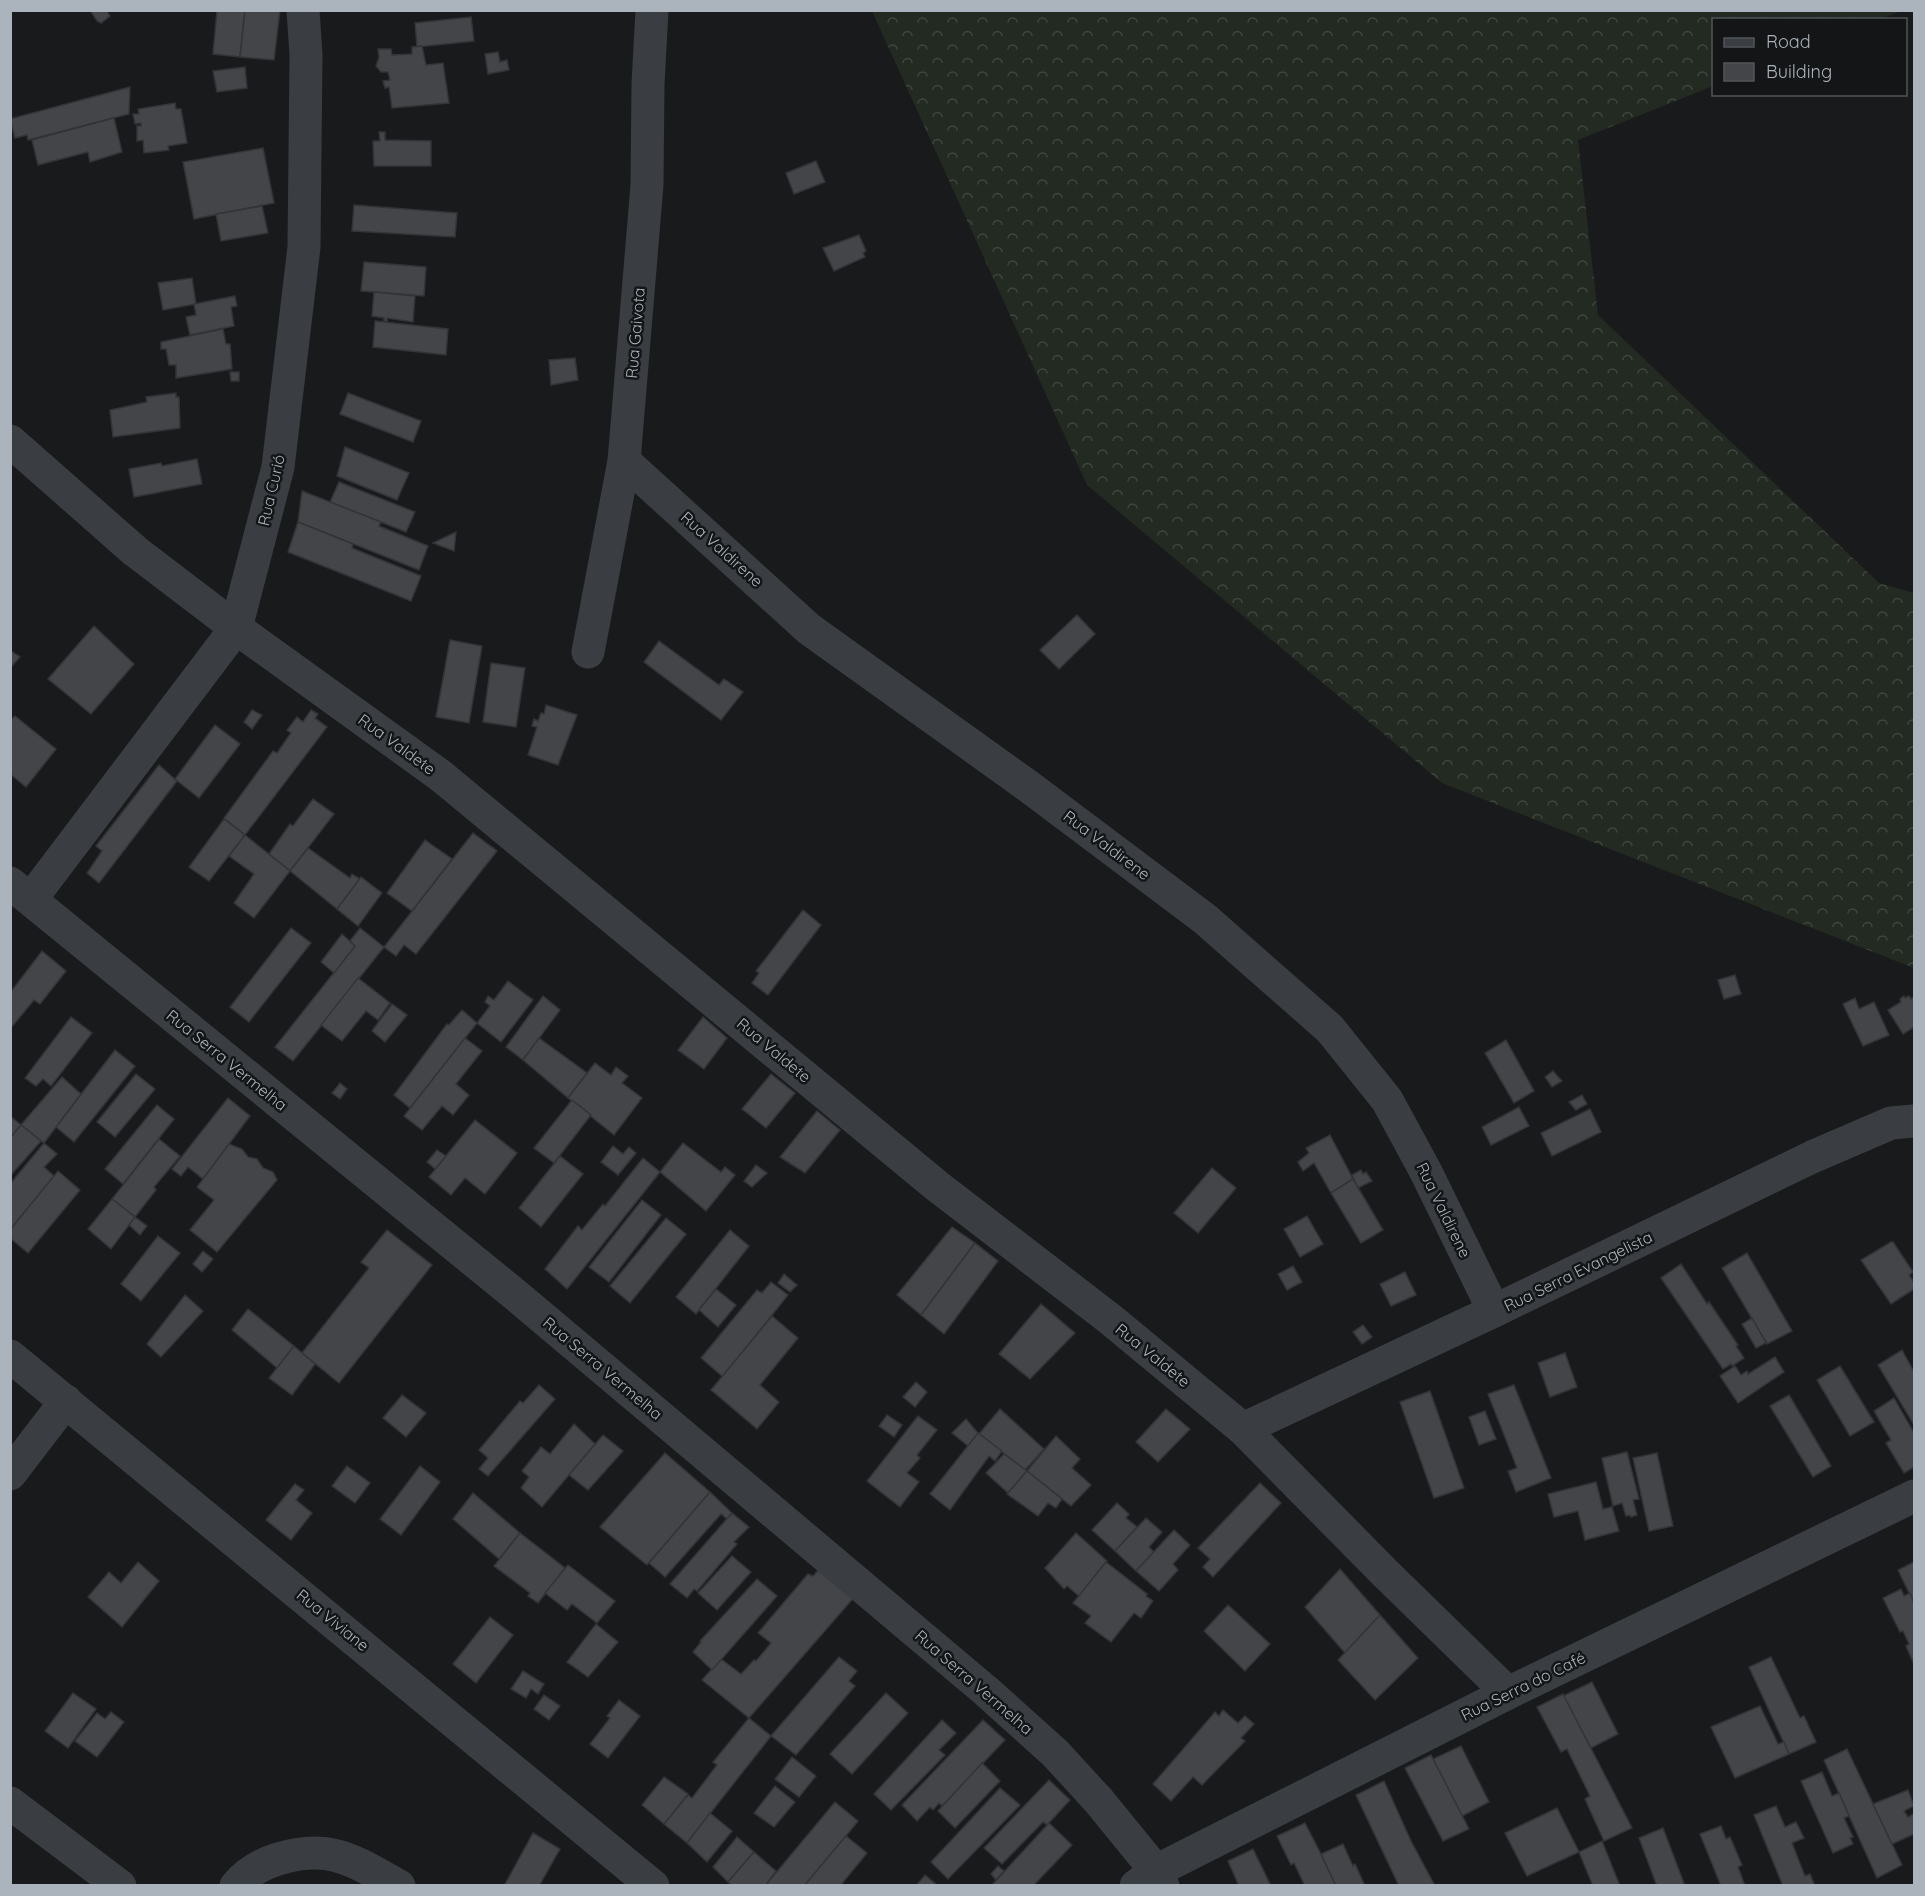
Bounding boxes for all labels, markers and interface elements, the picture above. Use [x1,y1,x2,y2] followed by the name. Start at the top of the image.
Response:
[1712,18,1907,96] legend
[1766,30,1811,53] text: Road
[1766,60,1832,83] text: Building
[621,287,649,379] street label: Rua Gaivota
[253,452,289,528] street label: Rua Curió
[677,507,767,591] street label: Rua Valdirene
[355,709,439,779] street label: Rua Valdete
[1060,806,1154,884] street label: Rua Valdirene
[163,1005,291,1115] street label: Rua Serra Vermelha
[733,1013,815,1087] street label: Rua Valdete
[1412,1159,1476,1261] street label: Rua Valdirene
[1501,1226,1655,1316] street label: Rua Serra Evangelista
[539,1312,667,1424] street label: Rua Serra Vermelha
[1112,1319,1194,1391] street label: Rua Valdete
[293,1585,373,1655] street label: Rua Viviane
[911,1625,1037,1739] street label: Rua Serra Vermelha
[1457,1647,1589,1725] street label: Rua Serra do Café

